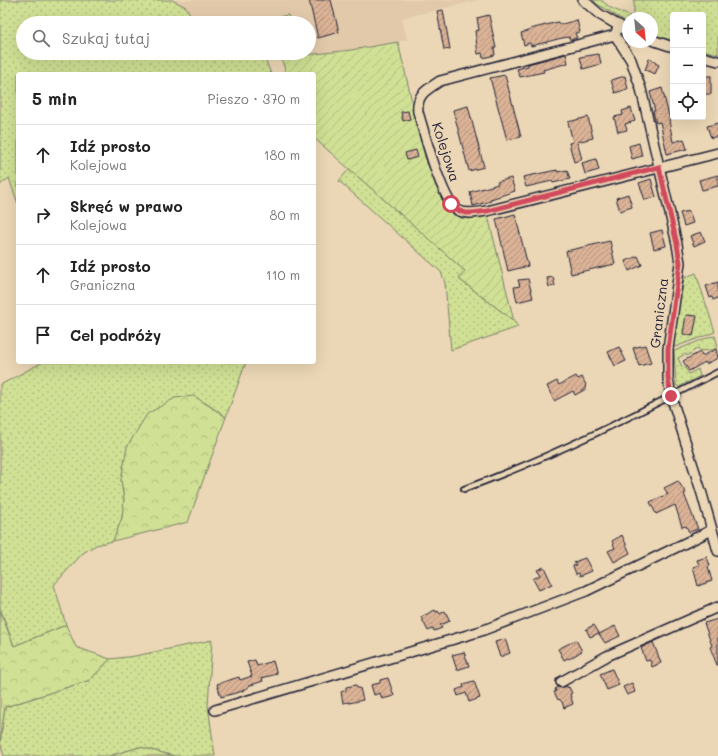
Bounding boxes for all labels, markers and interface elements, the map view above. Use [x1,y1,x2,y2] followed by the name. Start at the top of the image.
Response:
[622,12,658,48] north arrow
[670,12,706,120] map controls
[670,12,706,48] button: +
[16,16,316,60] search box
[30,27,52,49] icon: search
[62,28,150,48] text: Szukaj tutaj
[670,48,706,84] button: −
[670,84,706,120] button: locate
[32,87,77,109] text: 5 min
[207,90,300,107] text: Pieszo · 370 m
[428,120,465,184] street label: Kolejowa
[70,136,151,156] text: Idź prosto
[32,144,54,166] icon: ahead
[264,146,300,163] text: 180 m
[70,156,127,173] text: Kolejowa
[442,195,460,213] route start
[70,196,183,216] text: Skręć w prawo
[32,204,54,226] icon: right
[270,206,300,223] text: 80 m
[70,216,127,233] text: Kolejowa
[70,256,151,276] text: Idź prosto
[32,264,54,286] icon: ahead
[266,266,300,283] text: 110 m
[70,276,136,293] text: Graniczna
[645,277,672,349] street label: Graniczna
[32,324,54,346] icon: arrive
[70,325,161,345] text: Cel podróży
[662,387,680,405] route end

